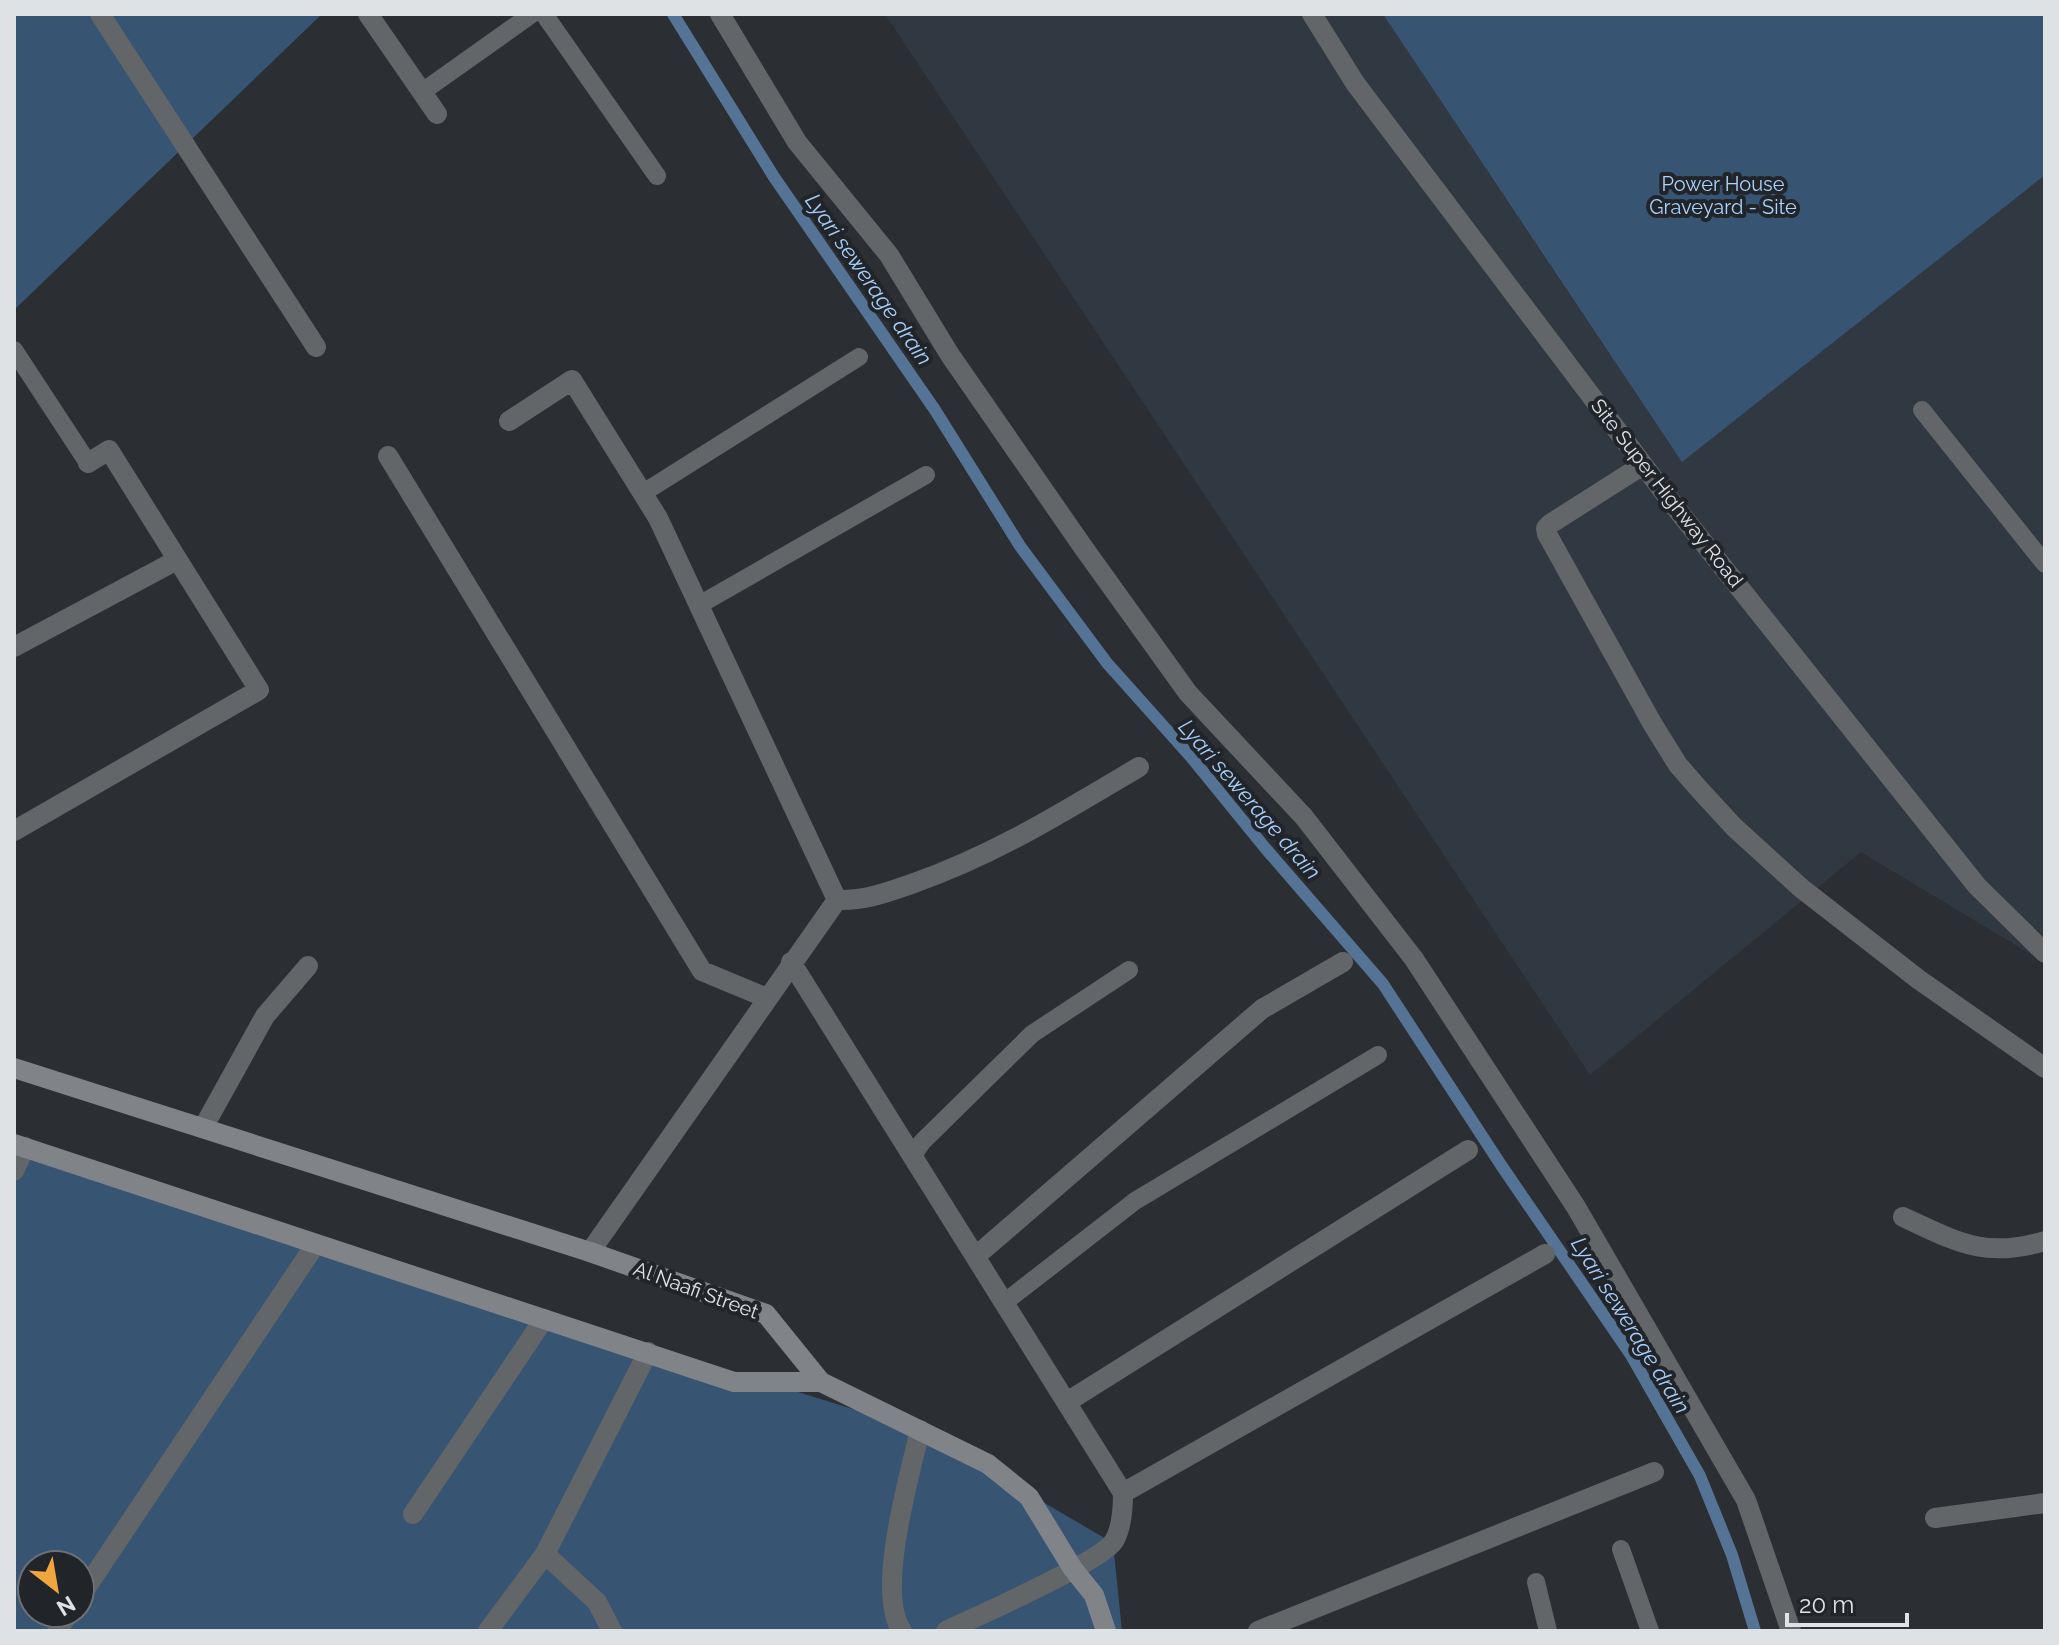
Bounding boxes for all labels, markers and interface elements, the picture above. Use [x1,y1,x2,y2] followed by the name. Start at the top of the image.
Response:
[1649,172,1797,219] park label: Power House Graveyard - Site
[800,188,938,370] water label: Lyari sewerage drain
[1586,394,1748,592] street label: Site Super Highway Road
[1173,714,1327,884] water label: Lyari sewerage drain
[1566,1232,1696,1418] water label: Lyari sewerage drain
[630,1256,762,1324] street label: Al Naafi Street
[16,1549,96,1629] north arrow
[1787,1577,1907,1627] scale bar
[1799,1590,1854,1619] text: 20 m
[52,1591,80,1622] text: N

